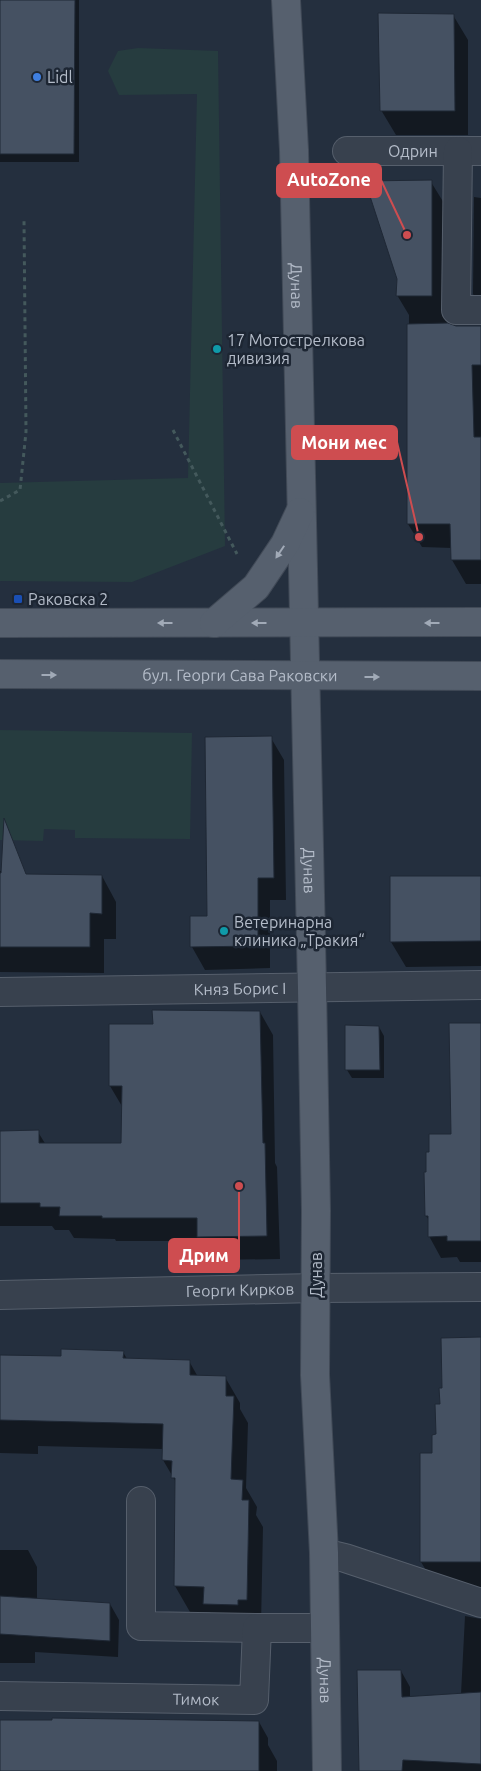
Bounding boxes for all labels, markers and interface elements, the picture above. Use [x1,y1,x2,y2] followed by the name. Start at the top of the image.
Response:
[47,68,73,86] place label: Lidl
[31,71,43,83] marker: Lidl
[388,142,438,160] street label: Одрин
[277,164,381,197] callout: AutoZone
[287,169,371,189] text: AutoZone
[287,263,306,309] street label: Дунав
[227,331,365,367] place label: 17 Мотострелкова дивизия
[211,343,223,355] marker: 17 Мотострелкова дивизия
[292,426,397,459] callout: Мони мес
[301,432,387,452] text: Мони мес
[275,545,285,559] one-way arrow
[28,590,108,608] place label: Раковска 2
[12,593,24,605] marker: Раковска 2
[157,619,173,627] one-way arrow
[251,619,267,627] one-way arrow
[424,619,440,627] one-way arrow
[142,666,338,684] street label: бул. Георги Сава Раковски
[41,671,57,679] one-way arrow
[364,673,380,681] one-way arrow
[300,848,319,894] street label: Дунав
[234,913,365,949] place label: Ветеринарна клиника „Тракия“
[218,925,230,937] marker: Ветеринарна клиника „Тракия“
[194,979,286,998] street label: Княз Борис I
[169,1239,239,1272] callout: Дрим
[179,1245,229,1265] text: Дрим
[307,1252,325,1298] street label: Дунав
[186,1279,294,1300] street label: Георги Кирков
[316,1657,335,1703] street label: Дунав
[172,1690,220,1708] street label: Тимок

